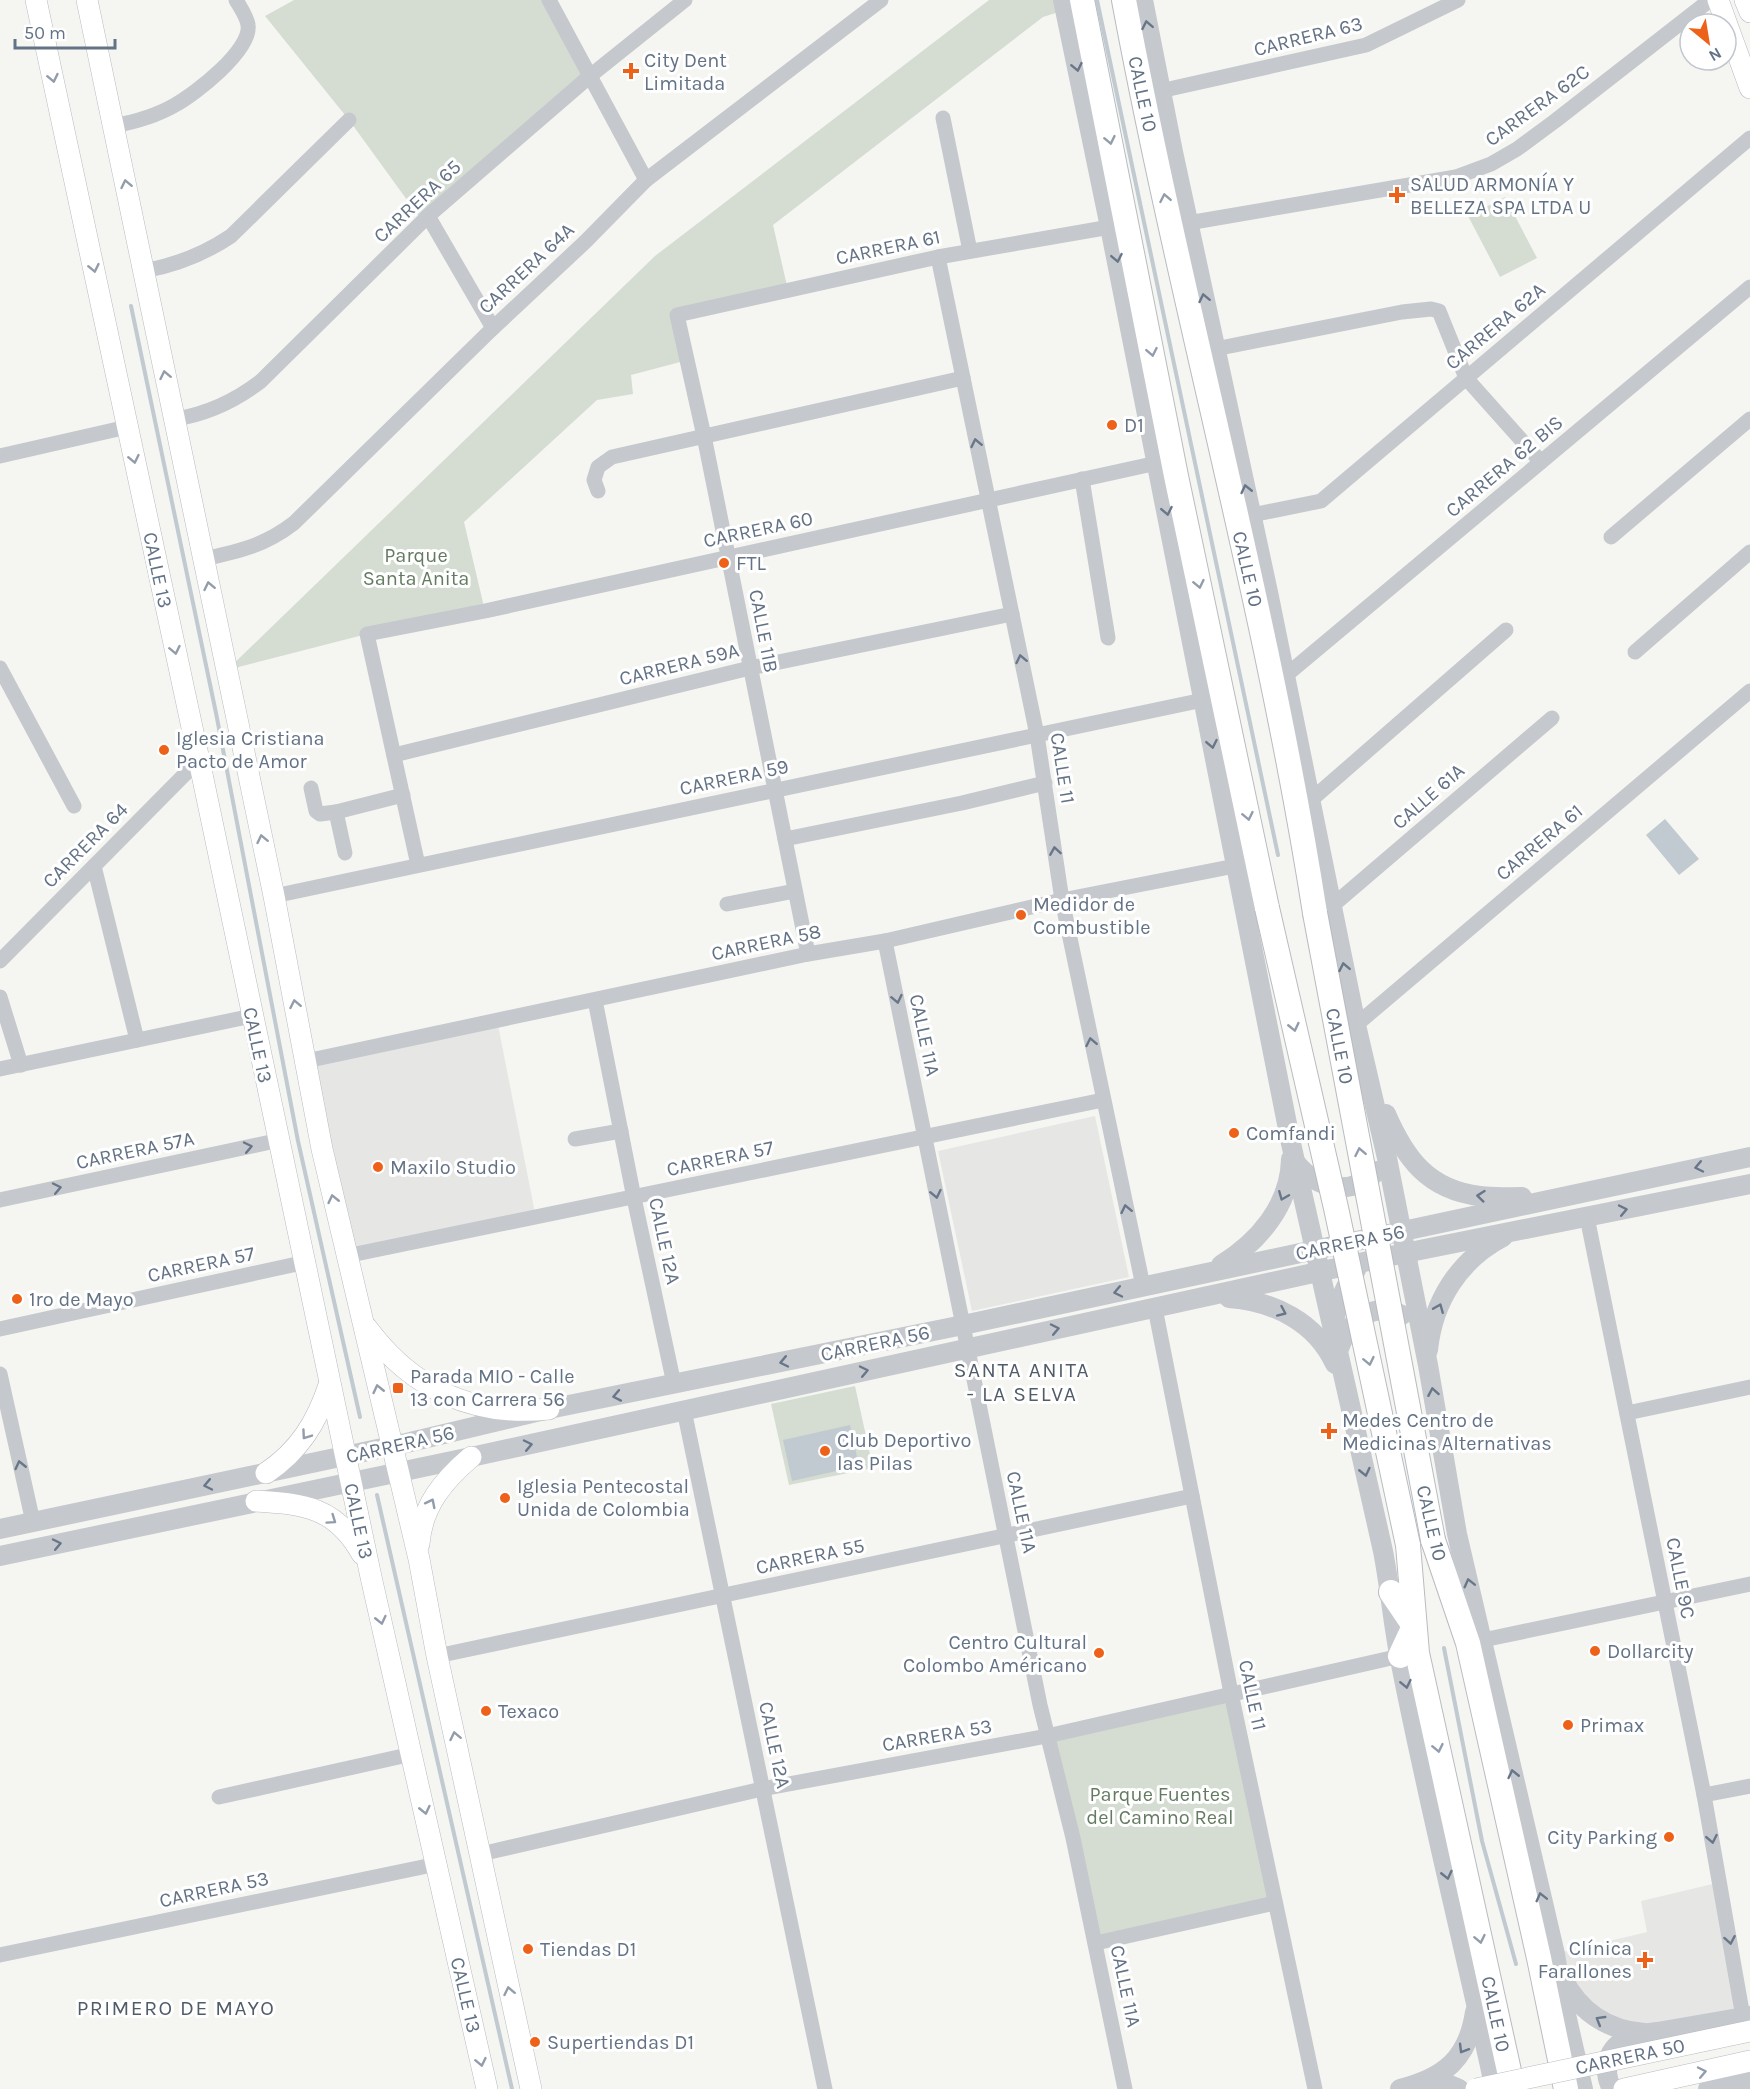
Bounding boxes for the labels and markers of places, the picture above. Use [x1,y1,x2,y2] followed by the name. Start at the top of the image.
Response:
[644,49,727,95] place label: City Dent Limitada
[622,62,640,80] marker: City Dent Limitada
[1410,172,1591,219] place label: SALUD ARMONÍA Y BELLEZA SPA LTDA U
[1388,186,1406,204] marker: SALUD ARMONÍA Y BELLEZA SPA LTDA U
[1124,414,1144,437] place label: D1
[1105,418,1119,432] marker: D1
[736,552,766,575] place label: FTL
[717,556,731,570] marker: FTL
[176,727,325,773] place label: Iglesia Cristiana Pacto de Amor
[157,743,171,757] marker: Iglesia Cristiana Pacto de Amor
[1033,893,1151,939] place label: Medidor de Combustible
[1014,908,1028,922] marker: Medidor de Combustible
[1246,1122,1336,1145] place label: Comfandi
[1227,1126,1241,1140] marker: Comfandi
[390,1156,516,1179] place label: Maxilo Studio
[371,1160,385,1174] marker: Maxilo Studio
[29,1288,134,1311] place label: 1ro de Mayo
[10,1292,24,1306] marker: 1ro de Mayo
[410,1365,575,1411] place label: Parada MIO - Calle 13 con Carrera 56
[391,1381,405,1395] marker: Parada MIO - Calle 13 con Carrera 56
[1342,1409,1552,1455] place label: Medes Centro de Medicinas Alternativas
[1320,1422,1338,1440] marker: Medes Centro de Medicinas Alternativas
[837,1429,971,1475] place label: Club Deportivo las Pilas
[818,1444,832,1458] marker: Club Deportivo las Pilas
[517,1475,690,1521] place label: Iglesia Pentecostal Unida de Colombia
[498,1491,512,1505] marker: Iglesia Pentecostal Unida de Colombia
[903,1631,1087,1677] place label: Centro Cultural Colombo Américano
[1607,1640,1694,1663] place label: Dollarcity
[1588,1644,1602,1658] marker: Dollarcity
[1092,1646,1106,1660] marker: Centro Cultural Colombo Américano
[498,1700,559,1723] place label: Texaco
[479,1704,493,1718] marker: Texaco
[1580,1714,1644,1737] place label: Primax
[1561,1718,1575,1732] marker: Primax
[1547,1826,1657,1849] place label: City Parking
[1662,1830,1676,1844] marker: City Parking
[1538,1937,1632,1983] place label: Clínica Farallones
[540,1938,636,1961] place label: Tiendas D1
[521,1942,535,1956] marker: Tiendas D1
[1636,1951,1654,1969] marker: Clínica Farallones
[547,2031,694,2054] place label: Supertiendas D1
[528,2035,542,2049] marker: Supertiendas D1

